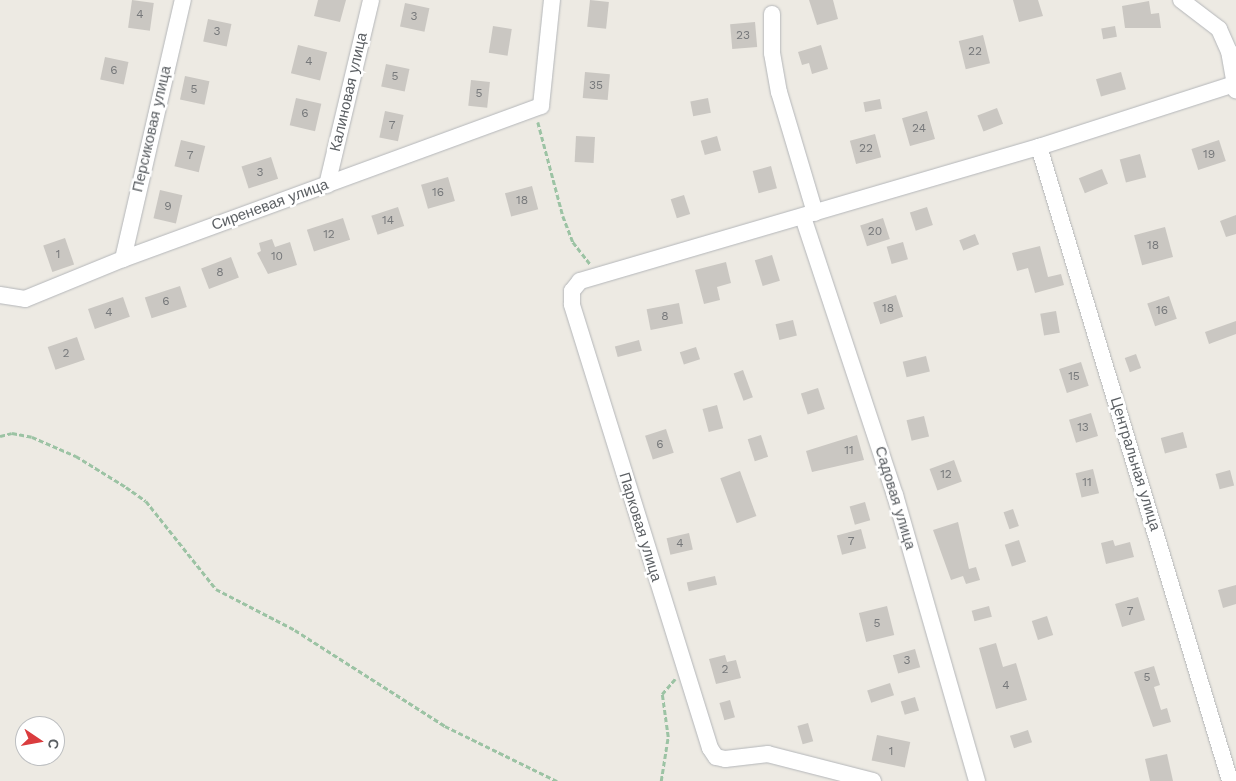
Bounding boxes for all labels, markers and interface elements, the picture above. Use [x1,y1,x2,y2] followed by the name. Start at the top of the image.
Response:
[136,8,144,22] house number: 4
[411,10,417,24] house number: 3
[214,25,220,39] house number: 3
[736,29,750,43] house number: 23
[327,31,371,153] street label: Калиновая улица
[968,45,982,59] house number: 22
[305,55,313,69] house number: 4
[110,64,118,78] house number: 6
[129,64,175,194] street label: Персиковая улица
[392,70,398,84] house number: 5
[589,79,603,93] house number: 35
[191,83,197,97] house number: 5
[476,87,482,101] house number: 5
[301,107,309,121] house number: 6
[389,119,395,133] house number: 7
[912,122,926,136] house number: 24
[859,142,873,156] house number: 22
[1203,148,1215,162] house number: 19
[187,149,193,163] house number: 7
[257,166,263,180] house number: 3
[209,175,331,235] street label: Сиреневая улица
[432,186,444,200] house number: 16
[516,194,528,208] house number: 18
[164,200,172,214] house number: 9
[382,214,394,228] house number: 14
[868,225,882,239] house number: 20
[323,228,335,242] house number: 12
[1147,239,1159,253] house number: 18
[56,248,60,262] house number: 1
[271,250,283,264] house number: 10
[216,266,224,280] house number: 8
[162,295,170,309] house number: 6
[882,302,894,316] house number: 18
[1156,304,1168,318] house number: 16
[105,306,113,320] house number: 4
[661,310,669,324] house number: 8
[63,347,69,361] house number: 2
[1068,370,1080,384] house number: 15
[1106,395,1164,533] street label: Центральная улица
[1077,421,1089,435] house number: 13
[656,438,664,452] house number: 6
[844,444,854,458] house number: 11
[871,444,919,552] street label: Садовая улица
[940,468,952,482] house number: 12
[615,470,665,584] street label: Парковая улица
[1082,476,1092,490] house number: 11
[848,535,854,549] house number: 7
[676,537,684,551] house number: 4
[1127,605,1133,619] house number: 7
[874,617,880,631] house number: 5
[904,654,910,668] house number: 3
[722,663,728,677] house number: 2
[1144,671,1150,685] house number: 5
[1002,679,1010,693] house number: 4
[15,716,65,766] north arrow
[45,737,63,751] text: С
[889,745,893,759] house number: 1

